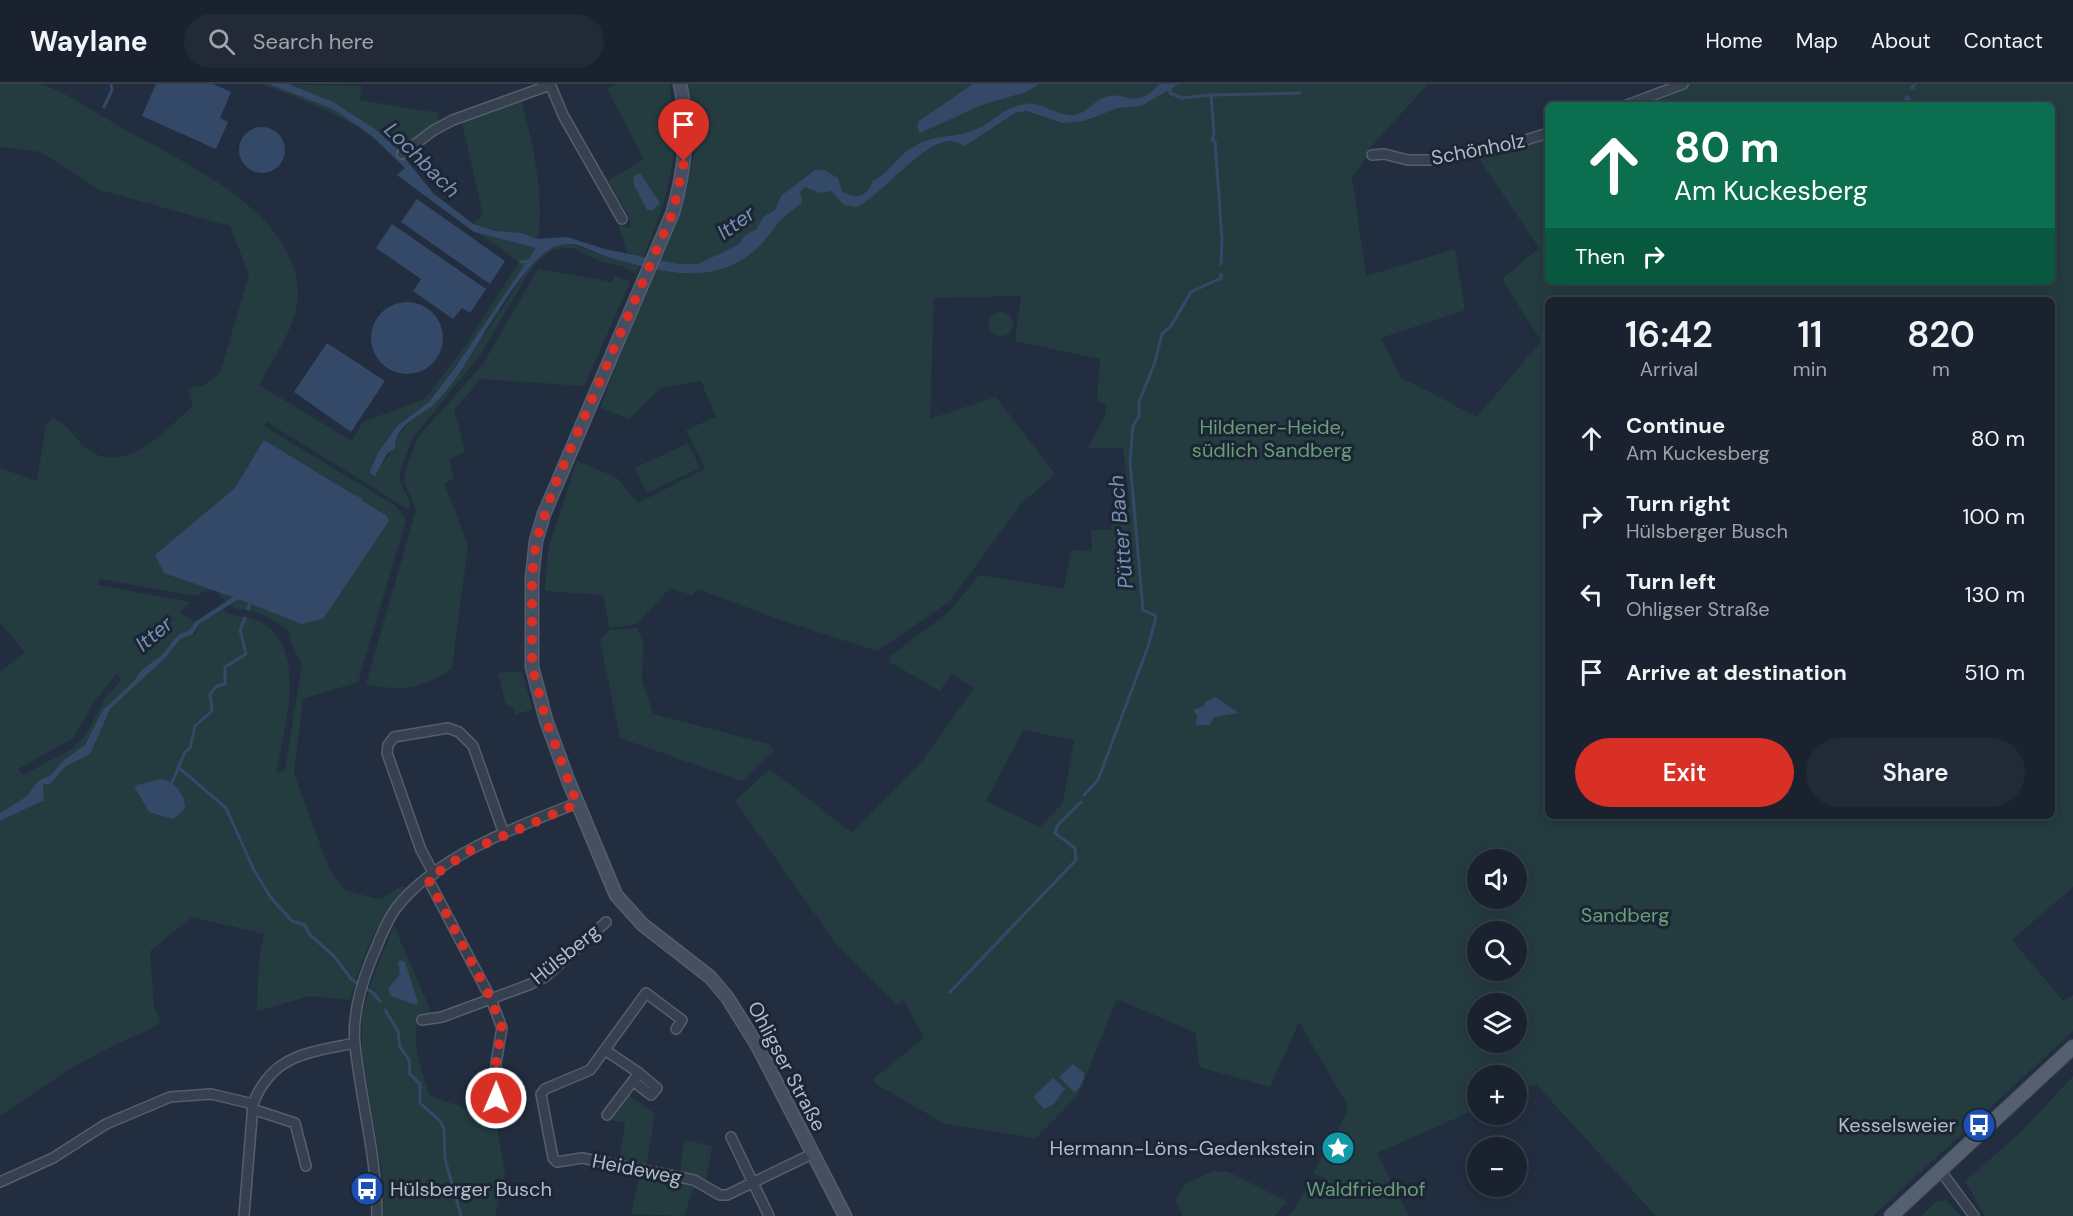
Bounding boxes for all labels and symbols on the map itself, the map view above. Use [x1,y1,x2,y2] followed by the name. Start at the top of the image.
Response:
[658,99,709,161] pin
[378,116,466,204] water label: Lochbach
[1429,127,1527,171] street label: Schönholz
[711,199,762,246] water label: Itter
[1192,414,1352,463] park label: Hildener-Heide, südlich Sandberg
[1102,474,1140,590] water label: Pütter Bach
[129,609,179,658] water label: Itter
[1581,902,1669,928] park label: Sandberg
[525,918,605,990] street label: Hülsberg
[742,997,832,1135] street label: Ohligser Straße
[464,1066,528,1130] position arrow
[1961,1107,1997,1143] bus stop icon: Kesselsweier
[1838,1112,1956,1138] place label: Kesselsweier
[1320,1130,1356,1166] place icon: Hermann-Löns-Gedenkstein
[1050,1135,1315,1161] place label: Hermann-Löns-Gedenkstein
[590,1148,684,1190] street label: Heideweg
[349,1171,385,1207] bus stop icon: Hülsberger Busch
[390,1176,552,1202] place label: Hülsberger Busch
[1306,1176,1426,1202] park label: Waldfriedhof

